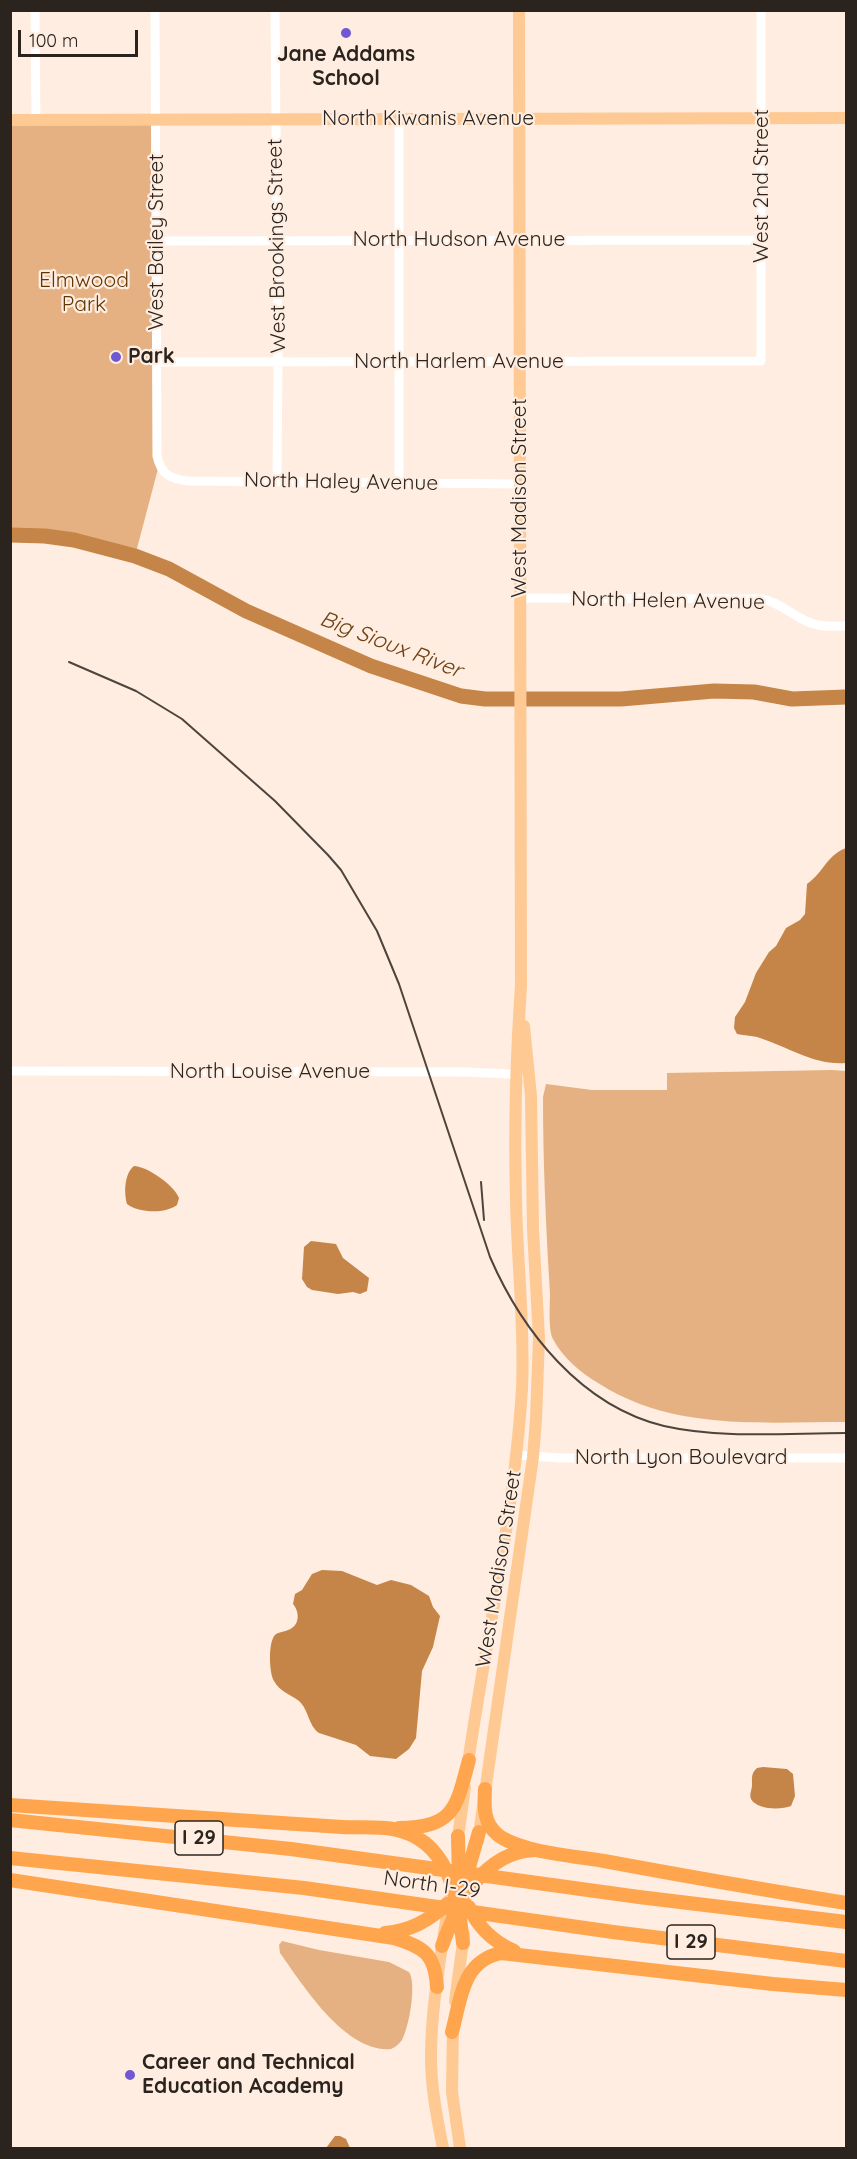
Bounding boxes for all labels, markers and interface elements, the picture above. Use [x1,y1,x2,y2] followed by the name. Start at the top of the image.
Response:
[21,18,141,56] scale bar
[339,26,353,40] marker: Jane Addams School
[29,29,78,52] text: 100 m
[277,42,415,92] place label: Jane Addams School
[322,106,534,132] street label: North Kiwanis Avenue
[749,109,775,263] street label: West 2nd Street
[263,138,291,354] street label: West Brookings Street
[144,154,170,330] street label: West Bailey Street
[353,227,565,253] street label: North Hudson Avenue
[39,268,129,318] park label: Elmwood Park
[128,344,175,370] place label: Park
[354,349,564,375] street label: North Harlem Avenue
[109,350,123,364] marker: Park
[507,398,533,598] street label: West Madison Street
[244,468,438,496] street label: North Haley Avenue
[571,587,765,615] street label: North Helen Avenue
[316,606,466,684] water label: Big Sioux River
[170,1059,370,1085] street label: North Louise Avenue
[575,1445,787,1471] street label: North Lyon Boulevard
[471,1468,527,1670] street label: West Madison Street
[175,1821,223,1855] road number: I 29
[382,1866,482,1904] street label: North I-29
[667,1925,715,1959] road number: I 29
[142,2050,355,2100] place label: Career and Technical Education Academy
[123,2068,137,2082] marker: Career and Technical Education Academy

